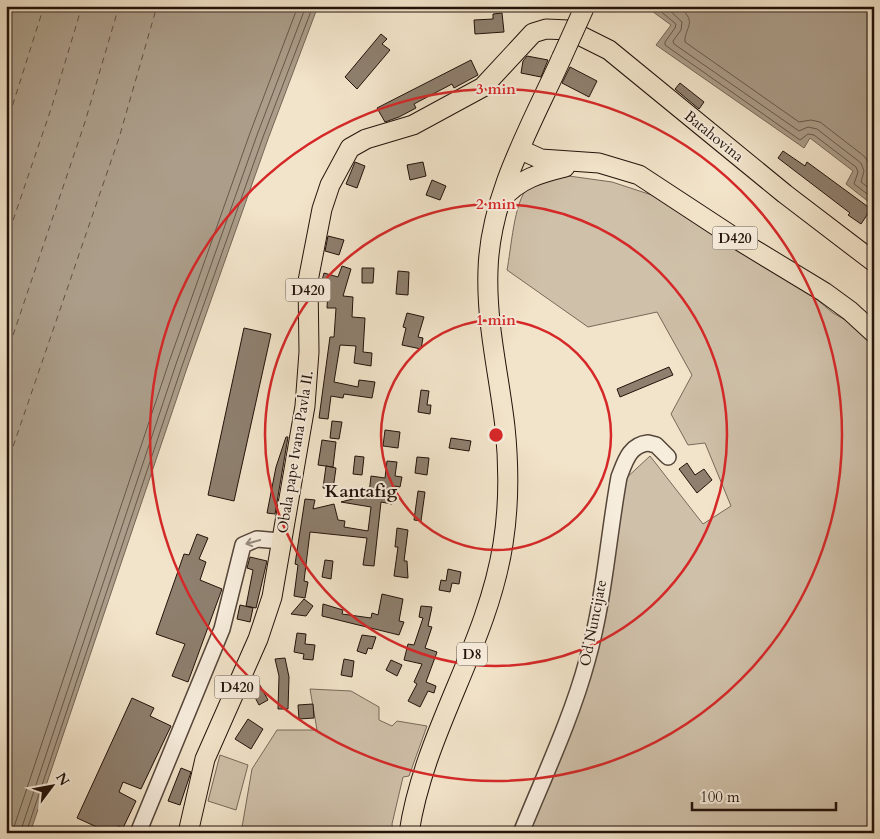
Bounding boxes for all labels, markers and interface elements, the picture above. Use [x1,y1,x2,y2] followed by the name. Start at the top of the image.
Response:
[476,79,516,99] text: 3 min
[680,106,748,166] street label: Batahovina
[476,194,516,214] text: 2 min
[712,227,758,250] road number: D420
[286,278,330,302] road number: D420
[476,310,516,330] text: 1 min
[272,369,318,535] street label: Obala pape Ivana Pavla II.
[487,426,505,444] centre of rings
[325,479,397,504] district label: Kantafig
[245,537,261,547] one-way arrow
[575,578,611,668] street label: Od Nuncijate
[457,642,487,666] road number: D8
[214,676,260,699] road number: D420
[28,762,78,812] north arrow
[51,769,74,790] text: N
[692,779,836,811] scale bar
[700,787,740,807] text: 100 m

